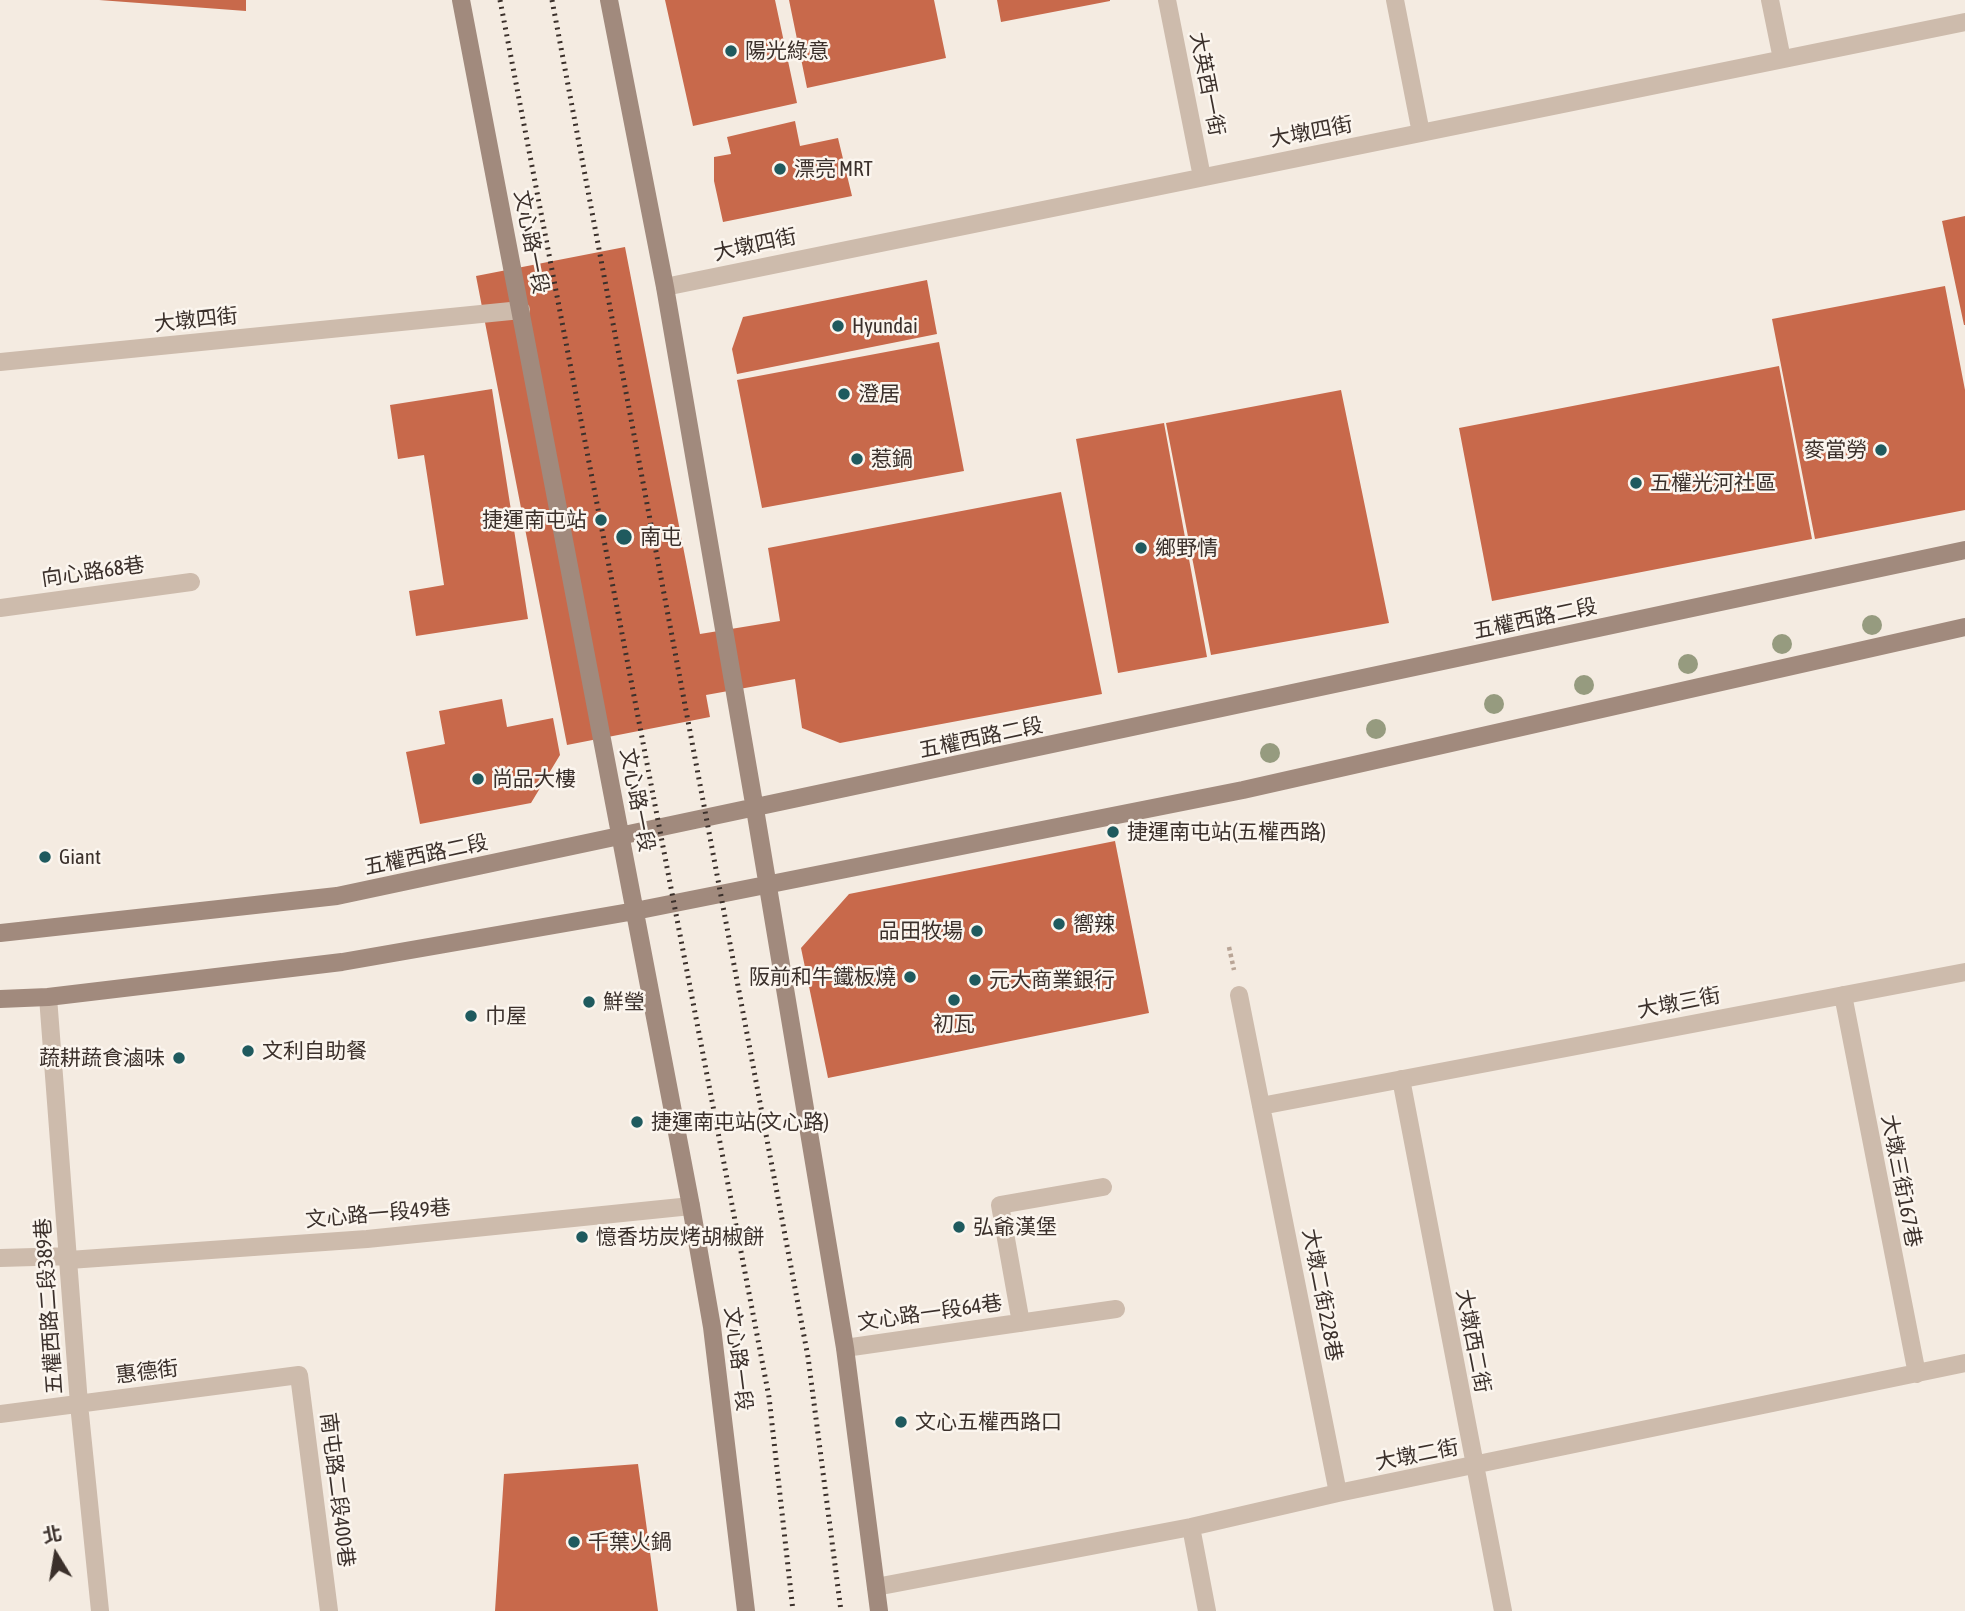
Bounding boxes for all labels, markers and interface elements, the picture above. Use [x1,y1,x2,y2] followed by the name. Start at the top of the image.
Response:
[1185,30,1229,138] street label: 大英西一街
[745,38,829,64] place label: 陽光綠意
[723,43,739,59] marker: 陽光綠意
[1267,112,1355,152] street label: 大墩四街
[794,156,873,182] place label: 漂亮 MRT
[772,161,788,177] marker: 漂亮 MRT
[509,188,553,296] street label: 文心路一段
[711,224,799,266] street label: 大墩四街
[153,303,239,337] street label: 大墩四街
[852,313,918,339] place label: Hyundai
[830,318,846,334] marker: Hyundai
[858,381,900,407] place label: 澄居
[836,386,852,402] marker: 澄居
[1804,437,1867,463] place label: 麥當勞
[1873,442,1889,458] marker: 麥當勞
[871,446,913,472] place label: 惹鍋
[849,451,865,467] marker: 惹鍋
[1650,470,1776,496] place label: 五權光河社區
[1628,475,1644,491] marker: 五權光河社區
[482,507,587,533] place label: 捷運南屯站
[593,512,609,528] marker: 捷運南屯站
[640,524,682,550] place label: 南屯
[614,527,634,547] marker: 南屯
[1155,535,1218,561] place label: 鄉野情
[1133,540,1149,556] marker: 鄉野情
[40,552,146,592] street label: 向心路68巷
[1471,594,1599,644] street label: 五權西路二段
[917,713,1045,763] street label: 五權西路二段
[615,746,659,854] street label: 文心路一段
[492,766,576,792] place label: 尚品大樓
[470,771,486,787] marker: 尚品大樓
[1127,819,1326,845] place label: 捷運南屯站(五權西路)
[1105,824,1121,840] marker: 捷運南屯站(五權西路)
[362,830,490,880] street label: 五權西路二段
[59,844,101,870] place label: Giant
[37,849,53,865] marker: Giant
[1073,911,1115,937] place label: 嚮辣
[1051,916,1067,932] marker: 嚮辣
[879,918,963,944] place label: 品田牧場
[969,923,985,939] marker: 品田牧場
[749,964,896,990] place label: 阪前和牛鐵板燒
[989,967,1115,993] place label: 元大商業銀行
[902,969,918,985] marker: 阪前和牛鐵板燒
[967,972,983,988] marker: 元大商業銀行
[1635,983,1723,1023] street label: 大墩三街
[603,989,645,1015] place label: 鮮瑩
[946,992,962,1008] marker: 初瓦
[581,994,597,1010] marker: 鮮瑩
[485,1003,527,1029] place label: 巾屋
[463,1008,479,1024] marker: 巾屋
[933,1011,975,1037] place label: 初瓦
[262,1038,367,1064] place label: 文利自助餐
[240,1043,256,1059] marker: 文利自助餐
[39,1045,165,1071] place label: 蔬耕蔬食滷味
[171,1050,187,1066] marker: 蔬耕蔬食滷味
[651,1109,829,1135] place label: 捷運南屯站(文心路)
[1876,1113,1926,1249] street label: 大墩三街167巷
[629,1114,645,1130] marker: 捷運南屯站(文心路)
[304,1195,452,1233] street label: 文心路一段49巷
[973,1214,1057,1240] place label: 弘爺漢堡
[30,1217,68,1395] street label: 五權西路二段389巷
[951,1219,967,1235] marker: 弘爺漢堡
[596,1224,764,1250] place label: 憶香坊炭烤胡椒餅
[1297,1227,1347,1363] street label: 大墩二街228巷
[574,1229,590,1245] marker: 憶香坊炭烤胡椒餅
[1451,1287,1495,1395] street label: 大墩西二街
[856,1290,1004,1336] street label: 文心路一段64巷
[719,1305,757,1413] street label: 文心路一段
[114,1356,180,1388] street label: 惠德街
[915,1409,1062,1435] place label: 文心五權西路口
[315,1411,359,1569] street label: 南屯路二段400巷
[893,1414,909,1430] marker: 文心五權西路口
[1373,1435,1461,1475] street label: 大墩二街
[21,1520,91,1590] north arrow
[41,1522,63,1547] text: 北
[588,1529,672,1555] place label: 千葉火鍋
[566,1534,582,1550] marker: 千葉火鍋

